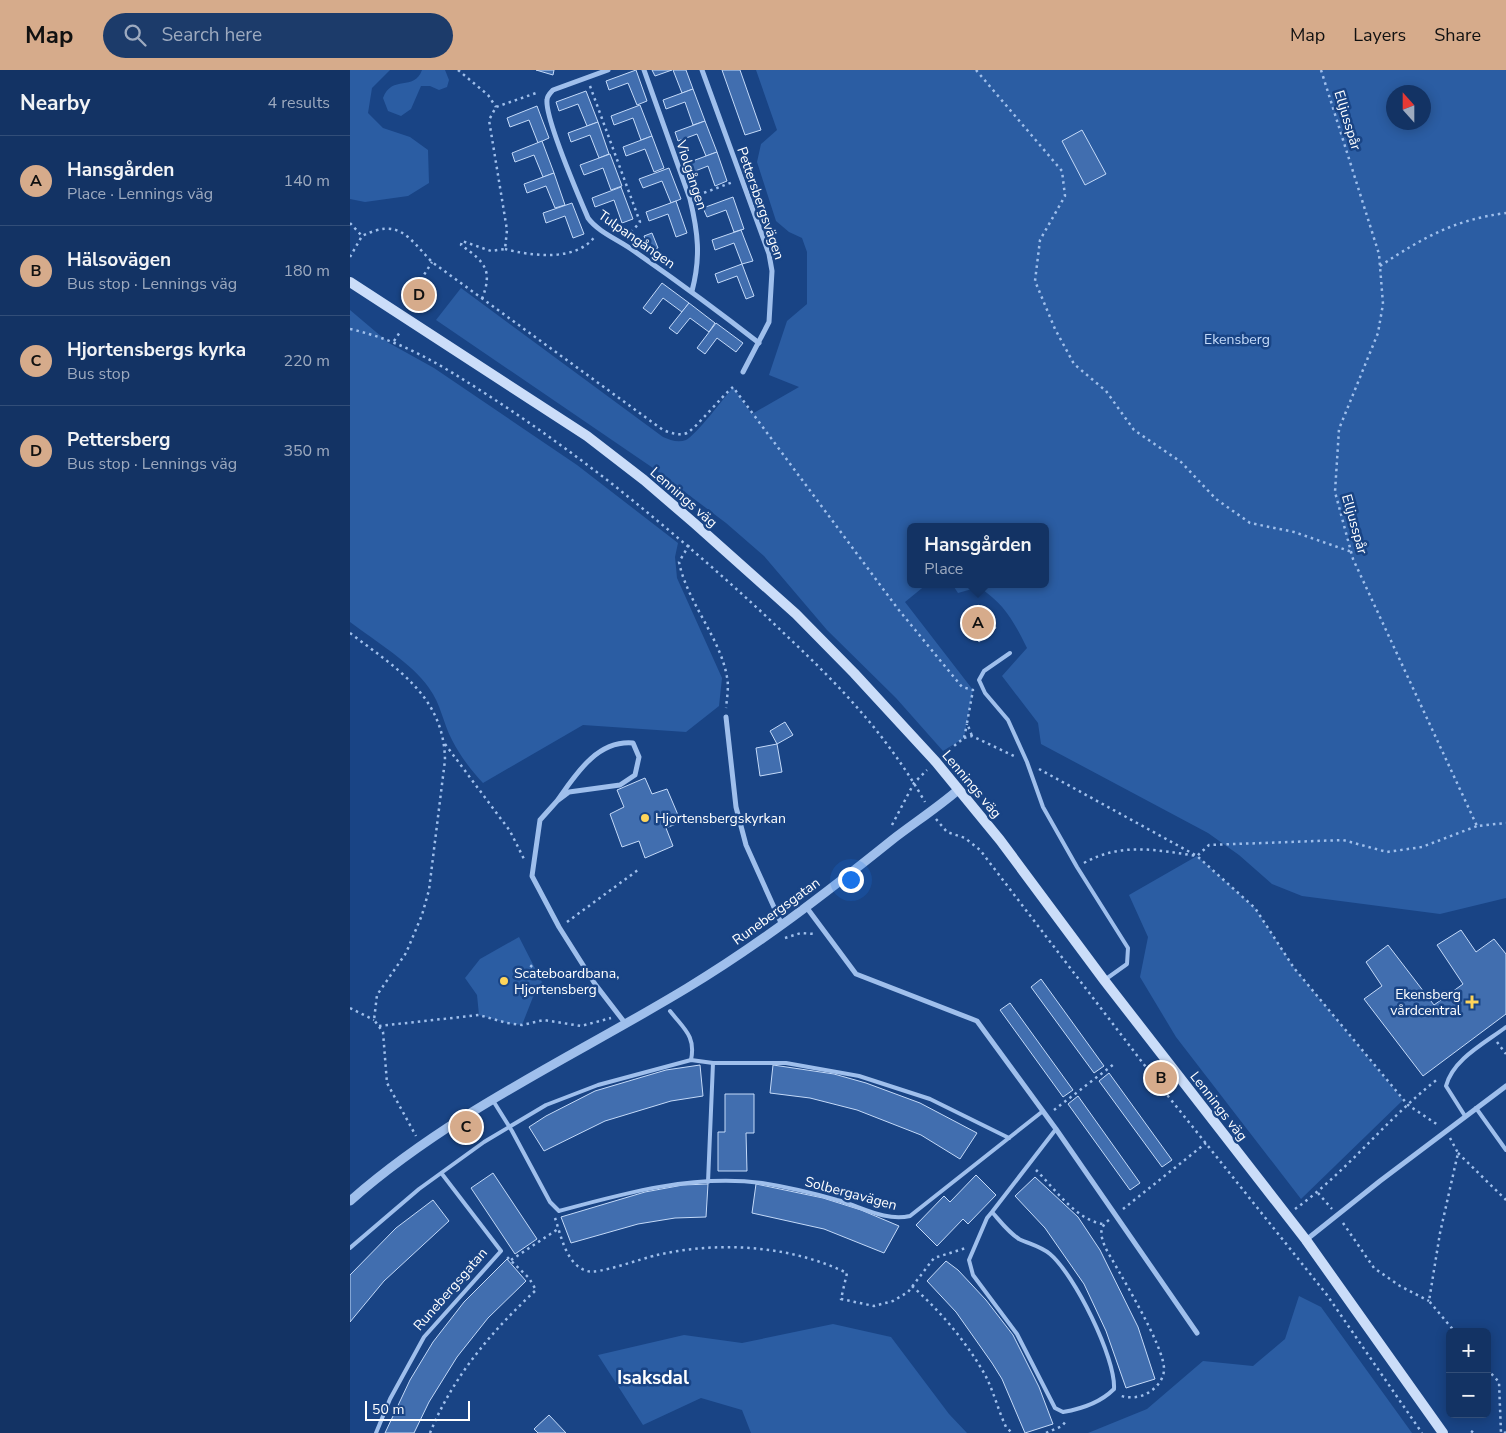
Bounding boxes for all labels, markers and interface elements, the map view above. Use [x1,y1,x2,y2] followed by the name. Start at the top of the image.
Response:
[103,13,453,58] search box
[25,19,73,51] text: Map
[121,21,149,49] icon: search
[161,22,262,48] text: Search here
[1290,23,1325,47] text: Map
[1353,23,1406,47] text: Layers
[1434,23,1481,47] text: Share
[1386,85,1431,130] north arrow
[1329,88,1366,152] street label: Elljusspår
[20,89,90,117] text: Nearby
[268,92,330,114] text: 4 results
[671,137,712,212] street label: Violgången
[732,144,789,262] street label: Pettersbergsvägen
[67,157,174,183] text: Hansgården
[30,170,42,192] text: A
[283,170,330,192] text: 140 m
[67,183,213,205] text: Place · Lennings väg
[594,206,679,273] street label: Tulpangången
[67,247,171,273] text: Hälsovägen
[30,260,42,282] text: B
[283,260,330,282] text: 180 m
[67,273,237,295] text: Bus stop · Lennings väg
[403,276,435,314] pin: D
[1204,330,1270,349] park label: Ekensberg
[67,337,246,363] text: Hjortensbergs kyrka
[31,350,41,372] text: C
[283,350,330,372] text: 220 m
[67,363,130,385] text: Bus stop
[67,427,171,453] text: Pettersberg
[30,440,42,462] text: D
[283,440,330,462] text: 350 m
[67,453,237,475] text: Bus stop · Lennings väg
[646,463,721,532] street label: Lennings väg
[1337,492,1372,556] street label: Elljusspår
[907,523,1049,588] popup
[924,532,1032,558] text: Hansgården
[924,558,963,580] text: Place
[962,604,994,642] pin: A
[938,746,1006,822] street label: Lennings väg
[655,809,786,828] place label: Hjortensbergskyrkan
[639,812,651,824] marker: Hjortensbergskyrkan
[838,867,864,893] your location
[729,873,824,950] street label: Runebergsgatan
[514,964,619,999] place label: Scateboardbana, Hjortensberg
[498,975,510,987] marker: Scateboardbana, Hjortensberg
[1390,985,1462,1020] place label: Ekensberg vårdcentral
[1465,995,1479,1009] marker: Ekensberg vårdcentral
[1145,1059,1177,1097] pin: B
[1185,1068,1252,1145] street label: Lennings väg
[450,1108,482,1146] pin: C
[803,1172,899,1215] street label: Solbergavägen
[409,1244,492,1335] street label: Runebergsgatan
[1446,1328,1491,1418] map controls
[1446,1328,1491,1373] button: +
[617,1365,689,1391] district label: Isaksdal
[1446,1373,1491,1418] button: −
[365,1398,470,1421] scale bar
[372,1400,404,1419] text: 50 m

